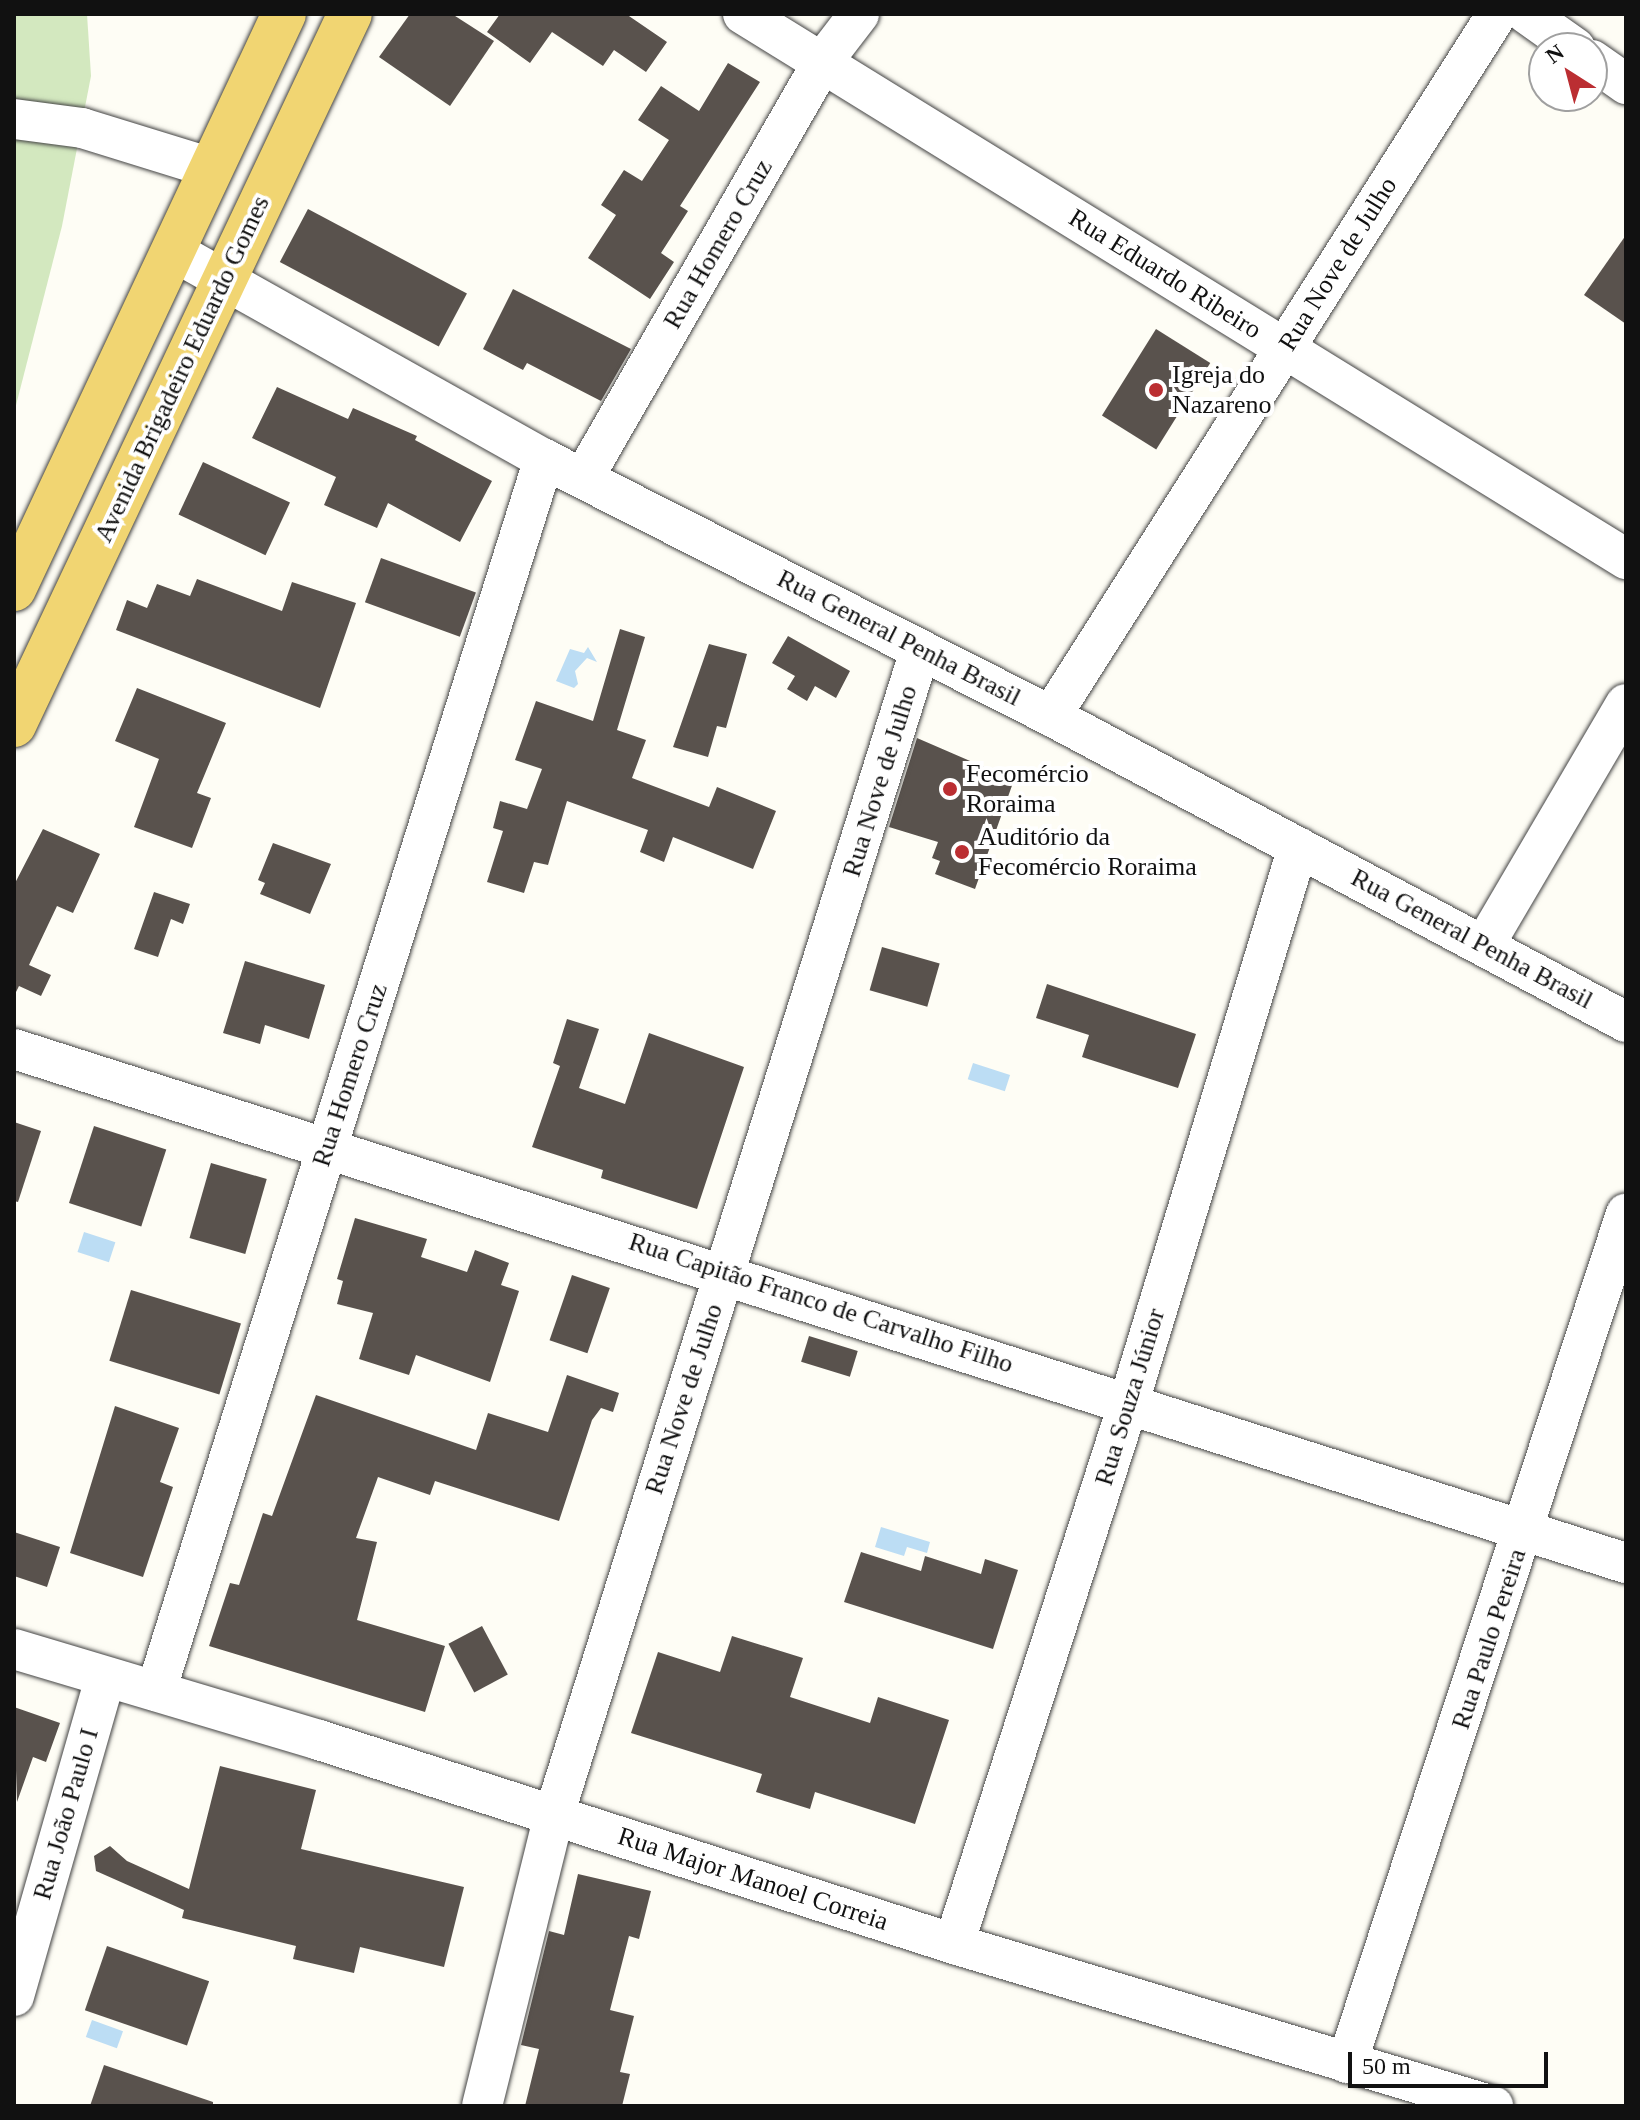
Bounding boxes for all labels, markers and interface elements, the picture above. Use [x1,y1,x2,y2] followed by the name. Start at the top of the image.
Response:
[1528,32,1608,112] north arrow
[1541,39,1569,69] text: N
[657,154,779,334] street label: Rua Homero Cruz
[1272,172,1404,356] street label: Rua Nove de Julho
[88,191,276,547] street label: Avenida Brigadeiro Eduardo Gomes
[1063,202,1267,346] street label: Rua Eduardo Ribeiro
[1172,359,1272,420] place label: Igreja do Nazareno
[1147,381,1165,399] marker: Igreja do Nazareno
[772,563,1026,713] street label: Rua General Penha Brasil
[836,681,924,881] street label: Rua Nove de Julho
[966,758,1089,820] place label: Fecomércio Roraima
[941,780,959,798] marker: Fecomércio Roraima
[978,821,1197,882] place label: Auditório da Fecomércio Roraima
[953,843,971,861] marker: Auditório da Fecomércio Roraima
[1346,862,1598,1016] street label: Rua General Penha Brasil
[306,980,394,1170] street label: Rua Homero Cruz
[625,1226,1017,1380] street label: Rua Capitão Franco de Carvalho Filho
[638,1300,730,1498] street label: Rua Nove de Julho
[1088,1305,1172,1489] street label: Rua Souza Júnior
[1445,1545,1533,1733] street label: Rua Paulo Pereira
[27,1725,105,1903] street label: Rua João Paulo I
[614,1821,892,1937] street label: Rua Major Manoel Correia
[1352,2036,1552,2086] scale bar
[1362,2053,1411,2079] text: 50 m

